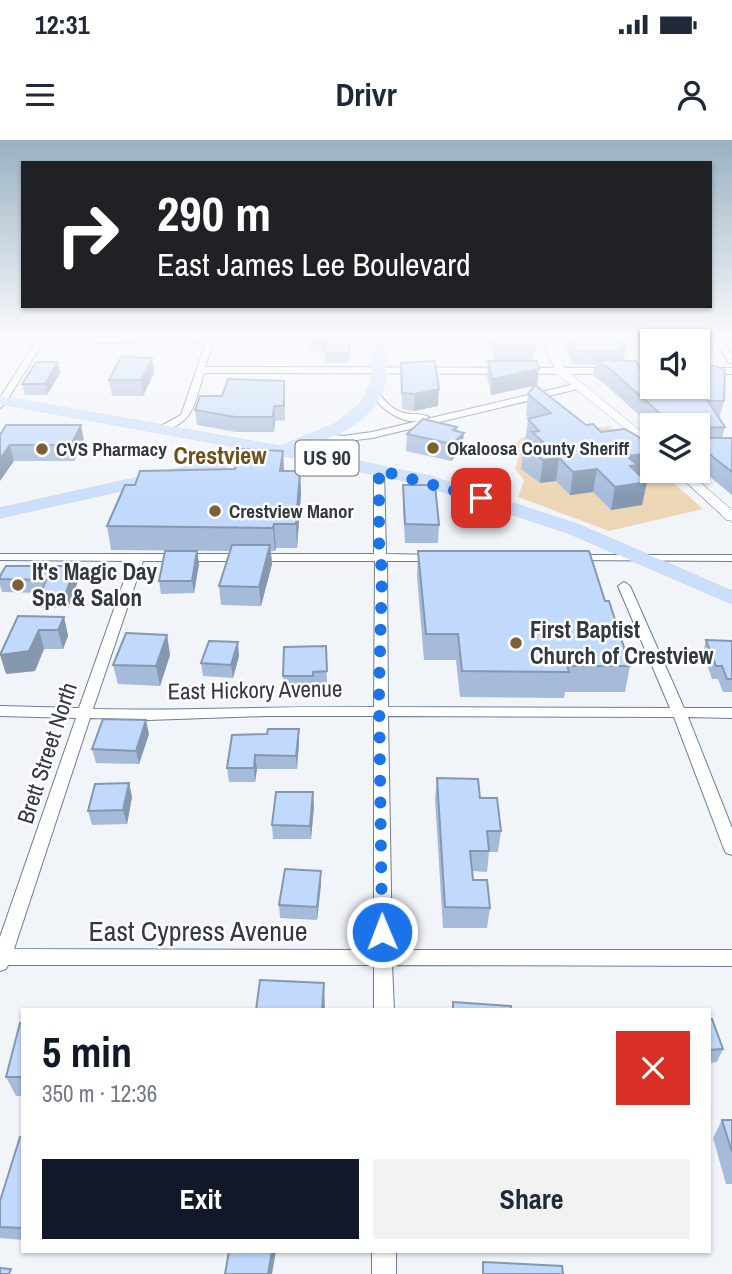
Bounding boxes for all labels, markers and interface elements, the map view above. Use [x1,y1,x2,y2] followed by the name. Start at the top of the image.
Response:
[35,7,90,42] text: 12:31
[335,73,397,116] text: Drivr
[21,76,59,114] icon: menu
[673,76,711,114] icon: person
[157,180,271,246] text: 290 m
[42,189,133,280] icon: right
[157,243,471,286] text: East James Lee Boulevard
[640,329,710,483] map controls
[640,329,710,399] button: sound
[640,413,710,483] button: layers
[447,435,629,461] place label: Okaloosa County Sheriff
[56,436,167,462] place label: CVS Pharmacy
[174,439,267,471] district label: Crestview
[296,440,358,476] road number: US 90
[425,440,441,456] marker: Okaloosa County Sheriff
[34,441,50,457] marker: CVS Pharmacy
[451,468,511,528] pin
[462,479,500,517] icon: arrive
[229,498,354,524] place label: Crestview Manor
[207,503,223,519] marker: Crestview Manor
[32,556,158,613] place label: It's Magic Day Spa & Salon
[10,577,26,593] marker: It's Magic Day Spa & Salon
[530,614,714,671] place label: First Baptist Church of Crestview
[508,635,524,651] marker: First Baptist Church of Crestview
[167,672,343,707] street label: East Hickory Avenue
[9,678,84,827] street label: Brett Street North
[345,895,419,969] position arrow
[88,912,308,950] street label: East Cypress Avenue
[42,1024,132,1080] text: 5 min
[616,1031,690,1105] button: close
[42,1078,157,1109] text: 350 m · 12:36
[42,1159,359,1239] button: Exit
[373,1159,690,1239] button: Share

